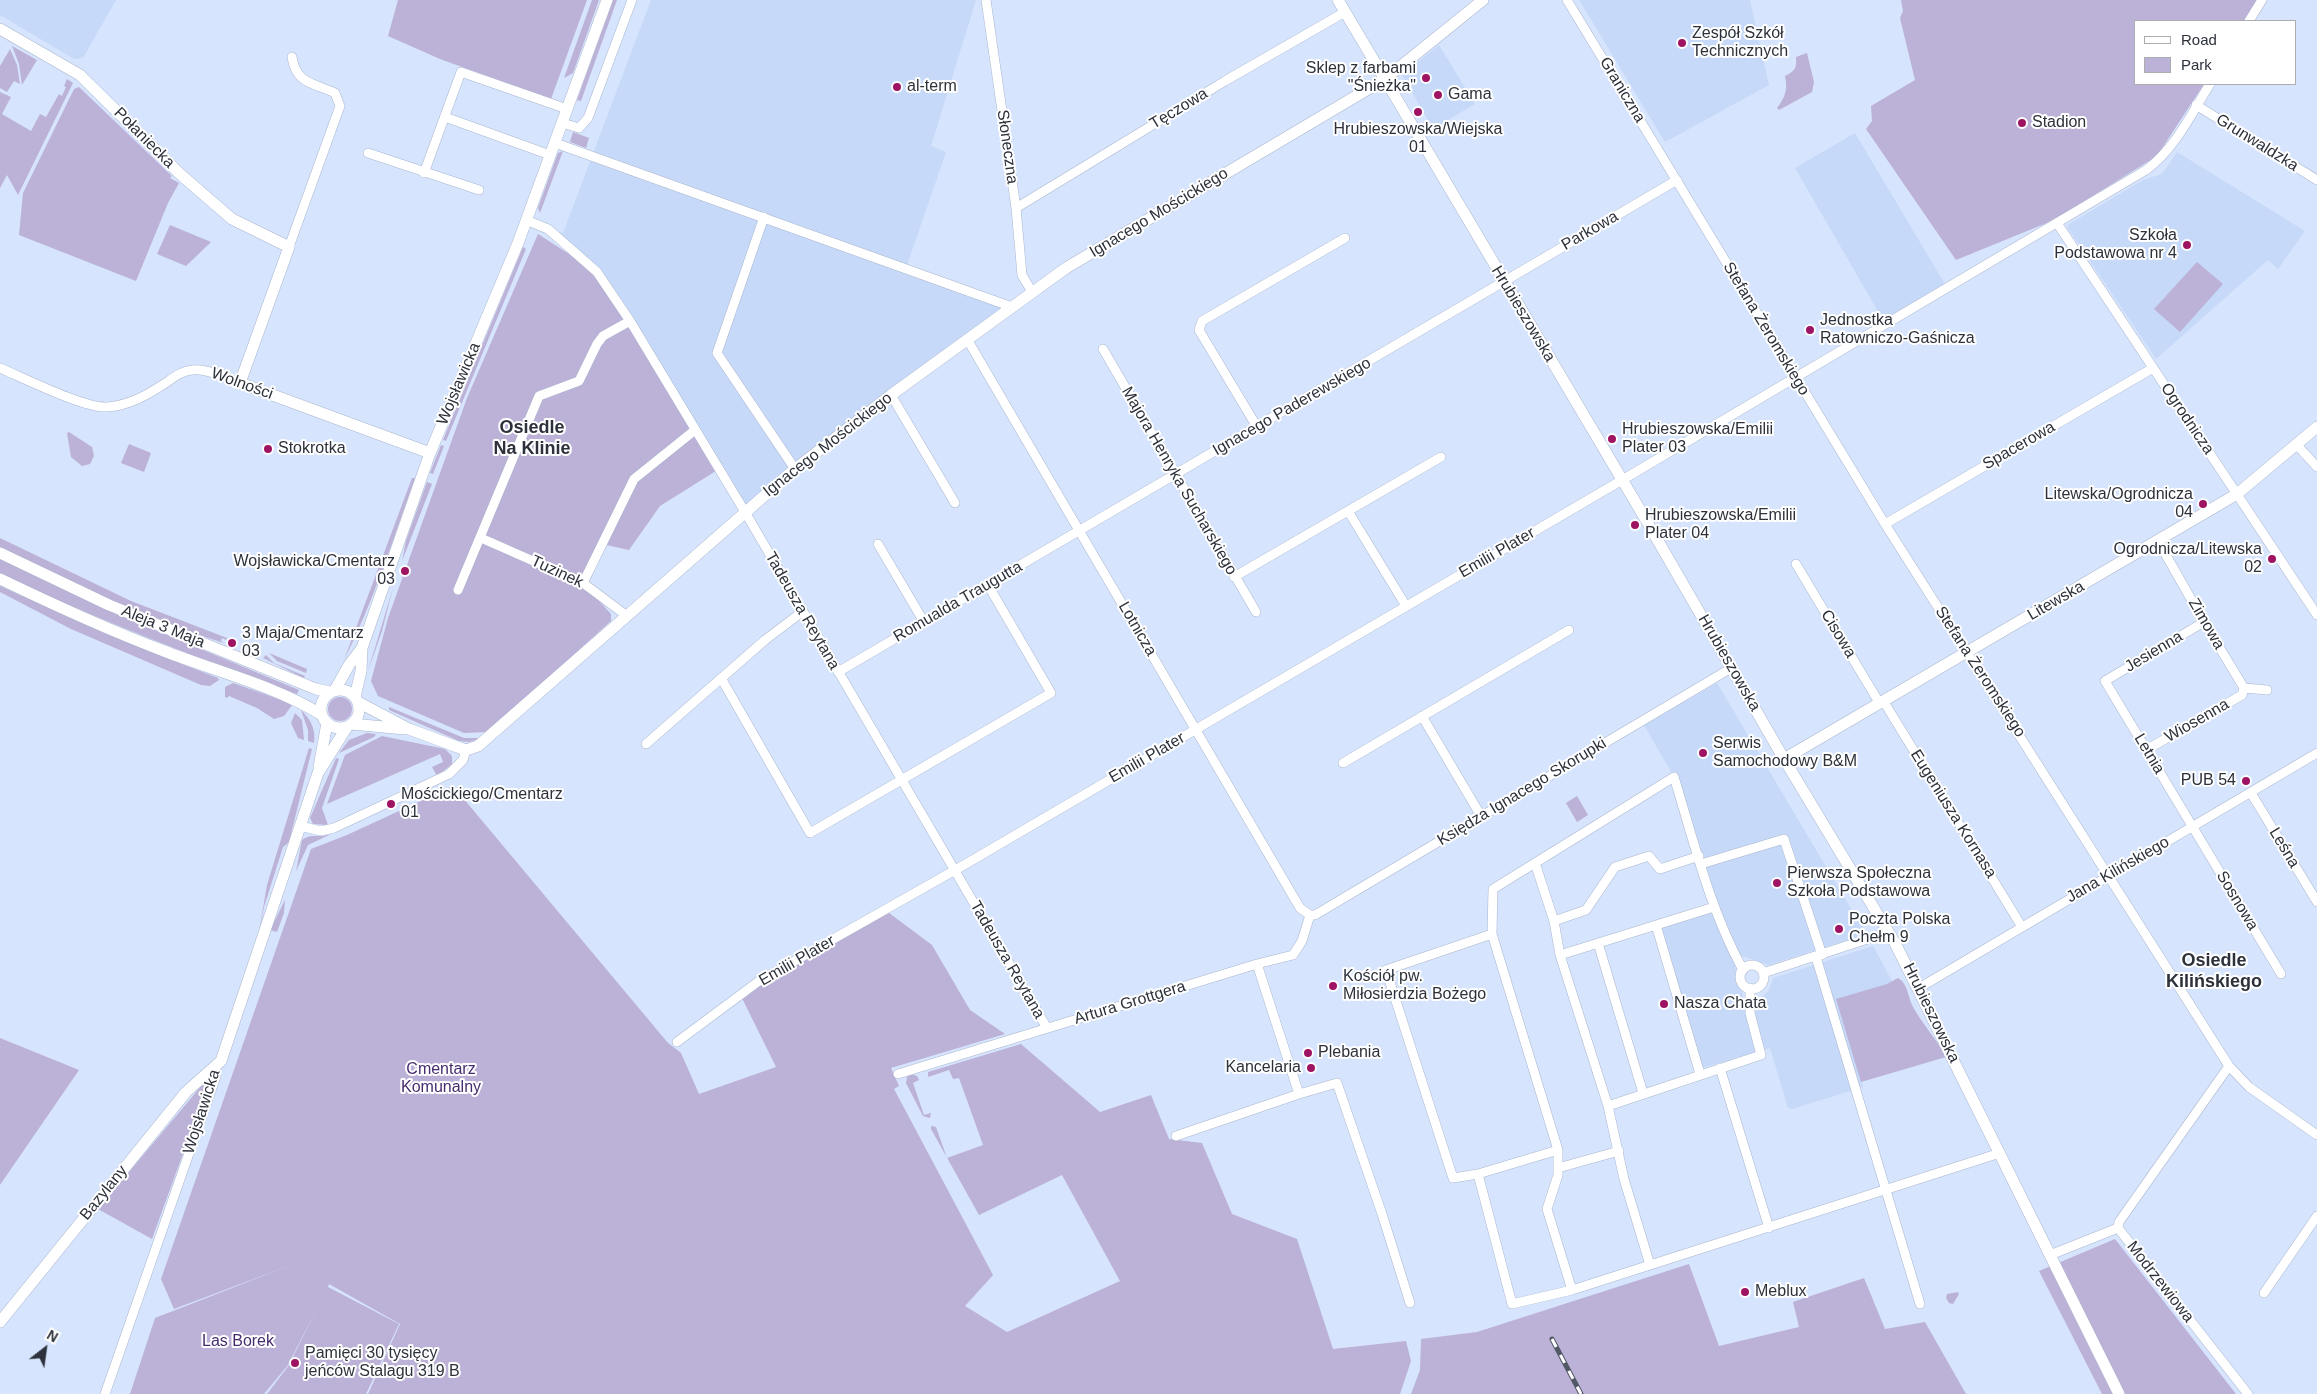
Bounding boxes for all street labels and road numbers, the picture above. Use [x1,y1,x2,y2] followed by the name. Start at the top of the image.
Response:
[1595,54,1649,126] street label: Graniczna
[1147,84,1211,134] street label: Tęczowa
[110,104,178,172] street label: Połaniecka
[992,109,1022,185] street label: Słoneczna
[2212,110,2302,176] street label: Grunwaldzka
[1086,164,1232,262] street label: Ignacego Mościckiego
[1558,207,1622,255] street label: Parkowa
[1719,259,1813,399] street label: Stefana Żeromskiego
[1487,263,1559,365] street label: Hrubieszowska
[433,340,485,428] street label: Wojsławicka
[1209,354,1375,460] street label: Ignacego Paderewskiego
[208,364,276,404] street label: Wolności
[2156,380,2218,458] street label: Ogrodnicza
[1117,383,1241,579] street label: Majora Henryka Sucharskiego
[760,389,896,501] street label: Ignacego Mościckiego
[1980,418,2058,474] street label: Spacerowa
[1456,524,1538,582] street label: Emilii Plater
[761,549,843,673] street label: Tadeusza Reytana
[528,552,586,592] street label: Tuzinek
[890,557,1026,647] street label: Romualda Traugutta
[2024,577,2088,625] street label: Litewska
[2184,595,2228,653] street label: Zimowa
[1114,598,1160,660] street label: Lotnicza
[119,602,207,652] street label: Aleja 3 Maja
[1931,603,2029,741] street label: Stefana Żeromskiego
[1816,607,1860,661] street label: Cisowa
[1694,611,1764,715] street label: Hrubieszowska
[2122,627,2186,677] street label: Jesienna
[2161,695,2233,747] street label: Wiosenna
[1106,729,1188,787] street label: Emilii Plater
[2130,730,2168,778] street label: Letnia
[1434,734,1610,850] street label: Księdza Ignacego Skorupki
[1906,746,2000,882] street label: Eugeniusza Kornasa
[2265,824,2303,872] street label: Leśna
[2063,833,2173,907] street label: Jana Kilińskiego
[2212,868,2262,934] street label: Sosnowa
[966,898,1048,1022] street label: Tadeusza Reytana
[756,932,838,990] street label: Emilii Plater
[1899,960,1963,1066] street label: Hrubieszowska
[1072,977,1188,1029] street label: Artura Grottgera
[179,1067,225,1157] street label: Wojsławicka
[76,1162,132,1224] street label: Bazylany
[2122,1238,2198,1326] street label: Modrzewiowa

